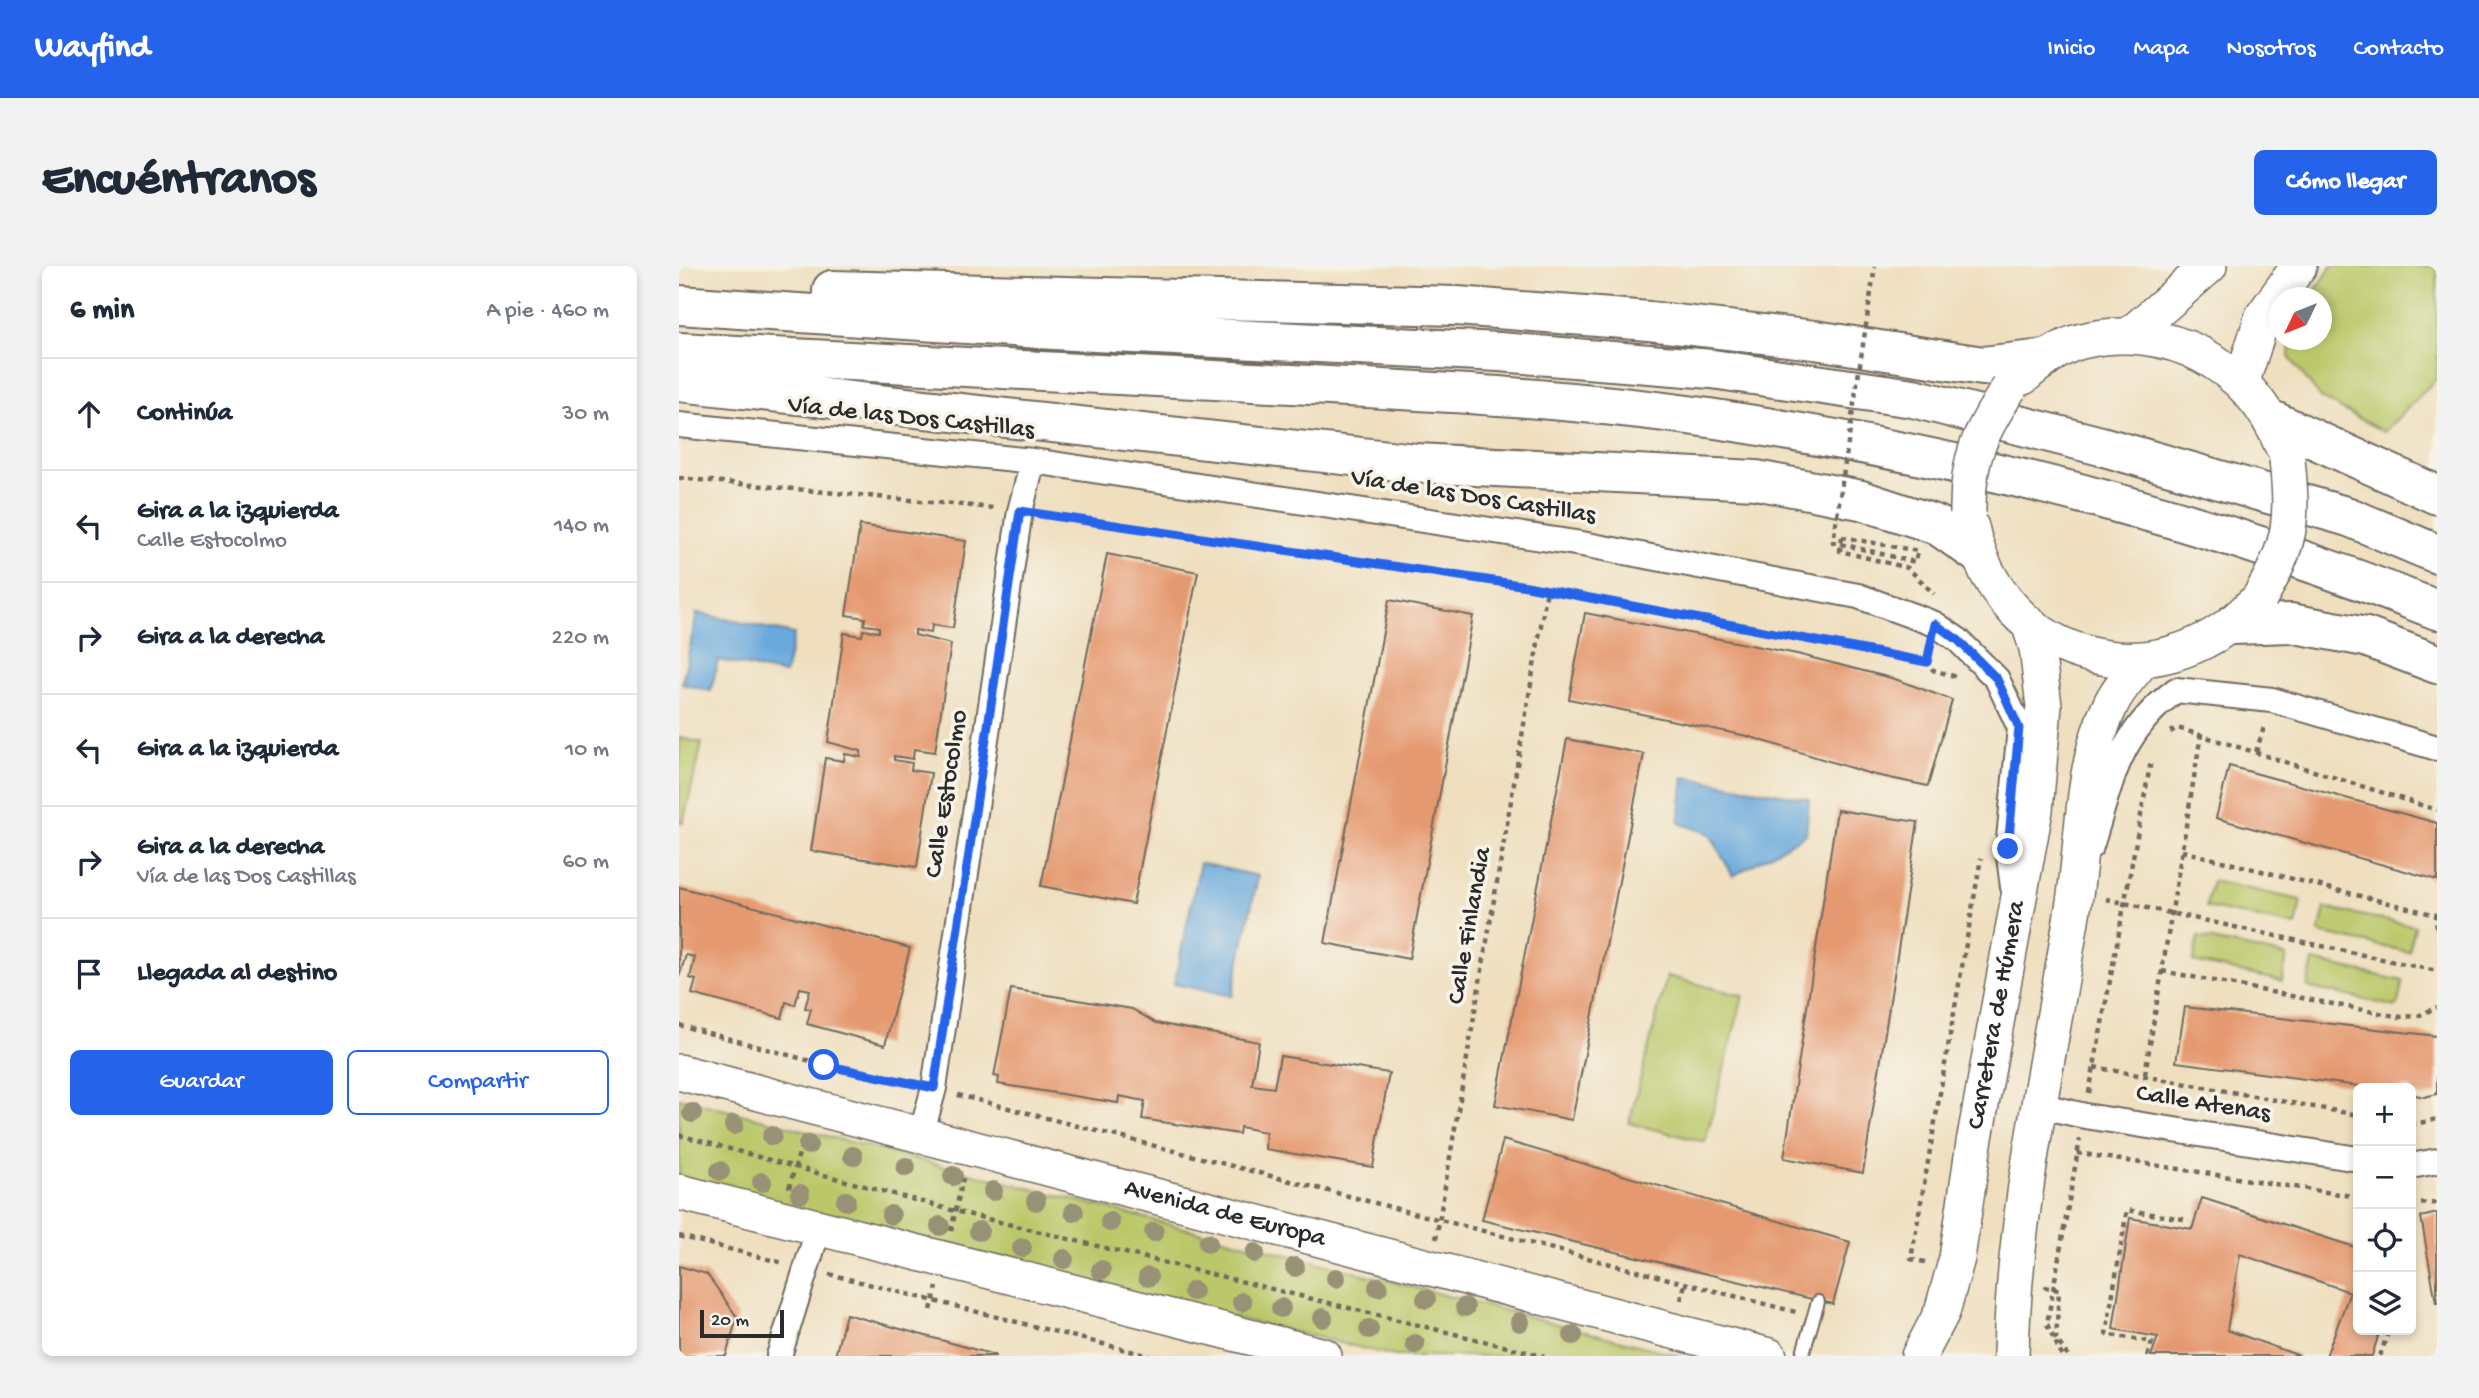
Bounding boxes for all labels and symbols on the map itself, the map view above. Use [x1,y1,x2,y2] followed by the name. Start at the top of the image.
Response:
[2269,287,2332,350] north arrow
[785,391,1037,447] street label: Vía de las Dos Castillas
[1347,463,1599,533] street label: Vía de las Dos Castillas
[919,708,977,880] street label: Calle Estocolmo
[1992,833,2023,864] route end
[1442,844,1500,1007] street label: Calle Finlandia
[1961,897,2034,1132] street label: Carretera de Húmera
[808,1049,839,1080] route start
[2134,1079,2274,1131] street label: Calle Atenas
[1121,1173,1330,1256] street label: Avenida de Europa
[700,1307,784,1339] scale bar

